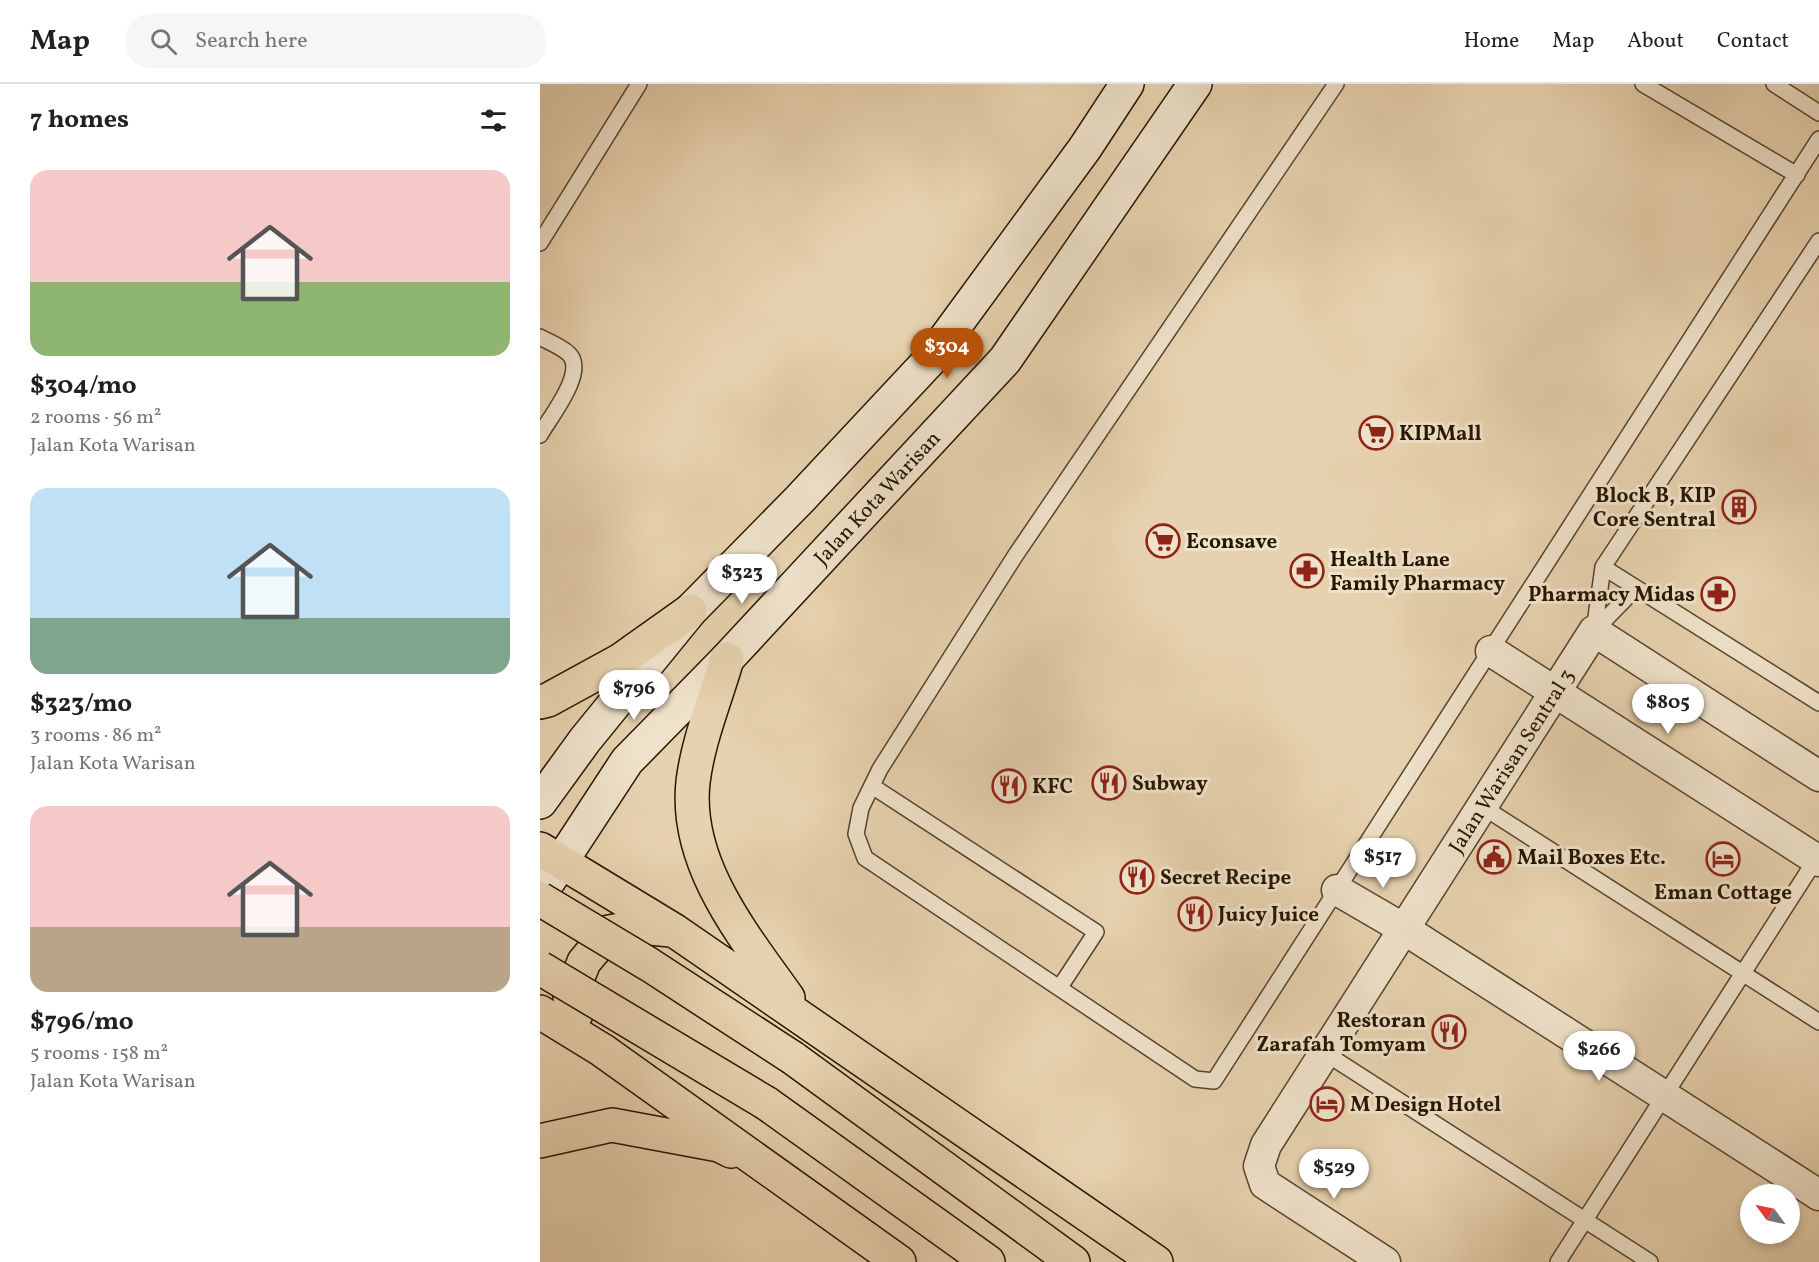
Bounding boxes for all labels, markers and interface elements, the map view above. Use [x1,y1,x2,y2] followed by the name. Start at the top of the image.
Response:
[126,14,546,68] search box
[30,22,90,61] text: Map
[147,25,180,58] icon: search
[195,26,308,57] text: Search here
[1464,27,1519,56] text: Home
[1552,27,1594,56] text: Map
[1627,27,1684,56] text: About
[1717,27,1789,56] text: Contact
[30,102,129,138] text: 7 homes
[477,104,510,137] icon: filters
[216,209,324,317] icon: home
[911,328,983,379] pin: $304
[924,333,970,361] text: $304
[30,368,137,404] text: $304/mo
[30,404,161,432] text: 2 rooms · 56 m²
[1358,415,1394,451] supermarket icon: KIPMall
[1399,420,1482,449] place label: KIPMall
[808,425,948,572] street label: Jalan Kota Warisan
[30,432,196,460] text: Jalan Kota Warisan
[1593,482,1716,535] place label: Block B, KIP Core Sentral
[1721,489,1757,525] building icon: Block B, KIP Core Sentral
[1145,523,1181,559] supermarket icon: Econsave
[216,527,324,635] icon: home
[1186,528,1277,557] place label: Econsave
[1330,546,1505,599] place label: Health Lane Family Pharmacy
[1289,553,1325,589] pharmacy icon: Health Lane Family Pharmacy
[706,554,778,605] pin: $323
[721,559,763,587] text: $323
[1700,576,1736,612] pharmacy icon: Pharmacy Midas
[1528,581,1695,610] place label: Pharmacy Midas
[1443,664,1582,859] street label: Jalan Warisan Sentral 3
[598,670,670,721] pin: $796
[613,675,655,703] text: $796
[1632,684,1704,735] pin: $805
[30,686,132,722] text: $323/mo
[1646,689,1690,717] text: $805
[30,722,161,750] text: 3 rooms · 86 m²
[30,750,196,778] text: Jalan Kota Warisan
[1091,765,1127,801] restaurant icon: Subway
[991,768,1027,804] restaurant icon: KFC
[1132,770,1208,799] place label: Subway
[1032,773,1073,802] place label: KFC
[1347,838,1419,889] pin: $517
[1476,839,1512,875] public building icon: Mail Boxes Etc.
[1705,841,1741,877] hotel icon: Eman Cottage
[1364,843,1402,871] text: $517
[1517,844,1666,873] place label: Mail Boxes Etc.
[216,845,324,953] icon: home
[1119,859,1155,895] restaurant icon: Secret Recipe
[1160,864,1291,893] place label: Secret Recipe
[1654,879,1792,908] place label: Eman Cottage
[1177,896,1213,932] restaurant icon: Juicy Juice
[1217,901,1319,930] place label: Juicy Juice
[30,1004,134,1040] text: $796/mo
[1256,1007,1426,1060] place label: Restoran Zarafah Tomyam
[1431,1014,1467,1050] restaurant icon: Restoran Zarafah Tomyam
[1563,1031,1635,1082] pin: $266
[1577,1036,1621,1064] text: $266
[30,1040,168,1068] text: 5 rooms · 158 m²
[30,1068,196,1096] text: Jalan Kota Warisan
[1309,1086,1345,1122] hotel icon: M Design Hotel
[1350,1091,1501,1120] place label: M Design Hotel
[1298,1149,1370,1200] pin: $529
[1313,1154,1355,1182] text: $529
[1740,1184,1800,1244] north arrow
[1740,1184,1800,1244] map controls

